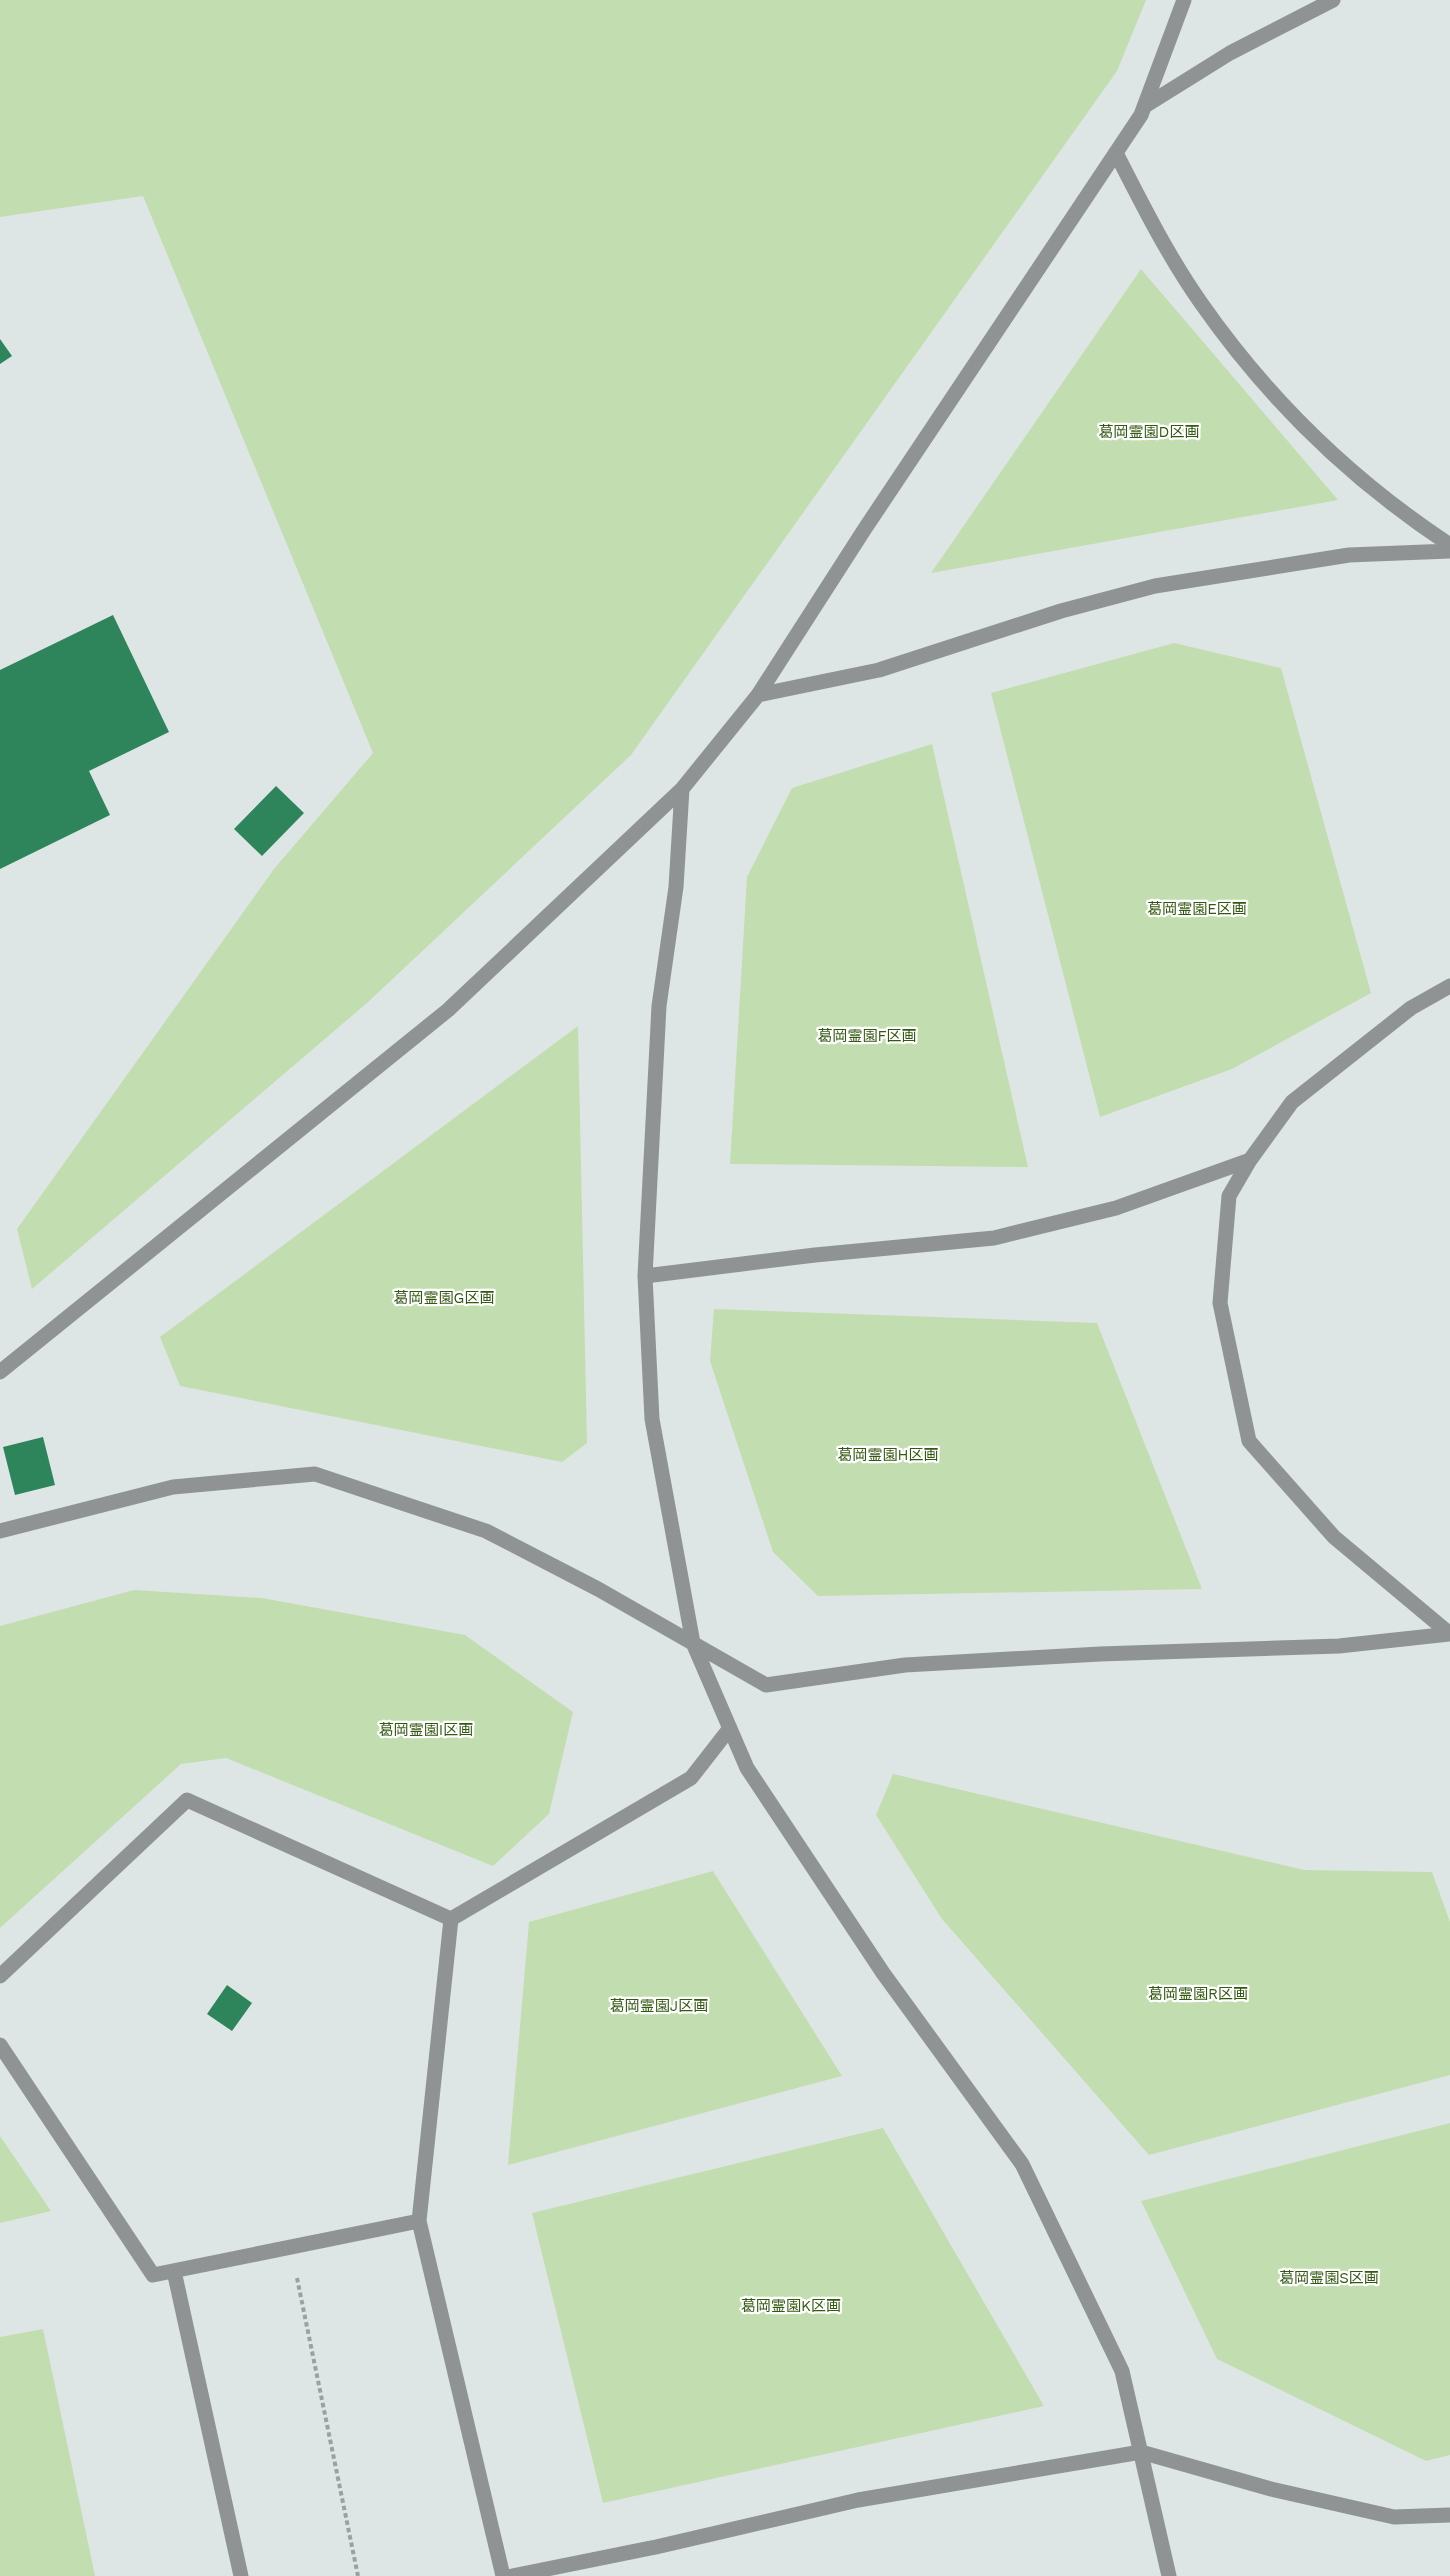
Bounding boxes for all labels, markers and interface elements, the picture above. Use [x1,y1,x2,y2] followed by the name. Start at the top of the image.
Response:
[1099,423,1199,441] park label: 葛岡霊園D区画
[1147,900,1247,918] park label: 葛岡霊園E区画
[817,1027,917,1045] park label: 葛岡霊園F区画
[394,1289,494,1307] park label: 葛岡霊園G区画
[837,1446,939,1464] park label: 葛岡霊園H区画
[379,1721,473,1739] park label: 葛岡霊園I区画
[1148,1985,1248,2003] park label: 葛岡霊園R区画
[610,1997,708,2015] park label: 葛岡霊園J区画
[1279,2269,1379,2287] park label: 葛岡霊園S区画
[741,2297,841,2315] park label: 葛岡霊園K区画

